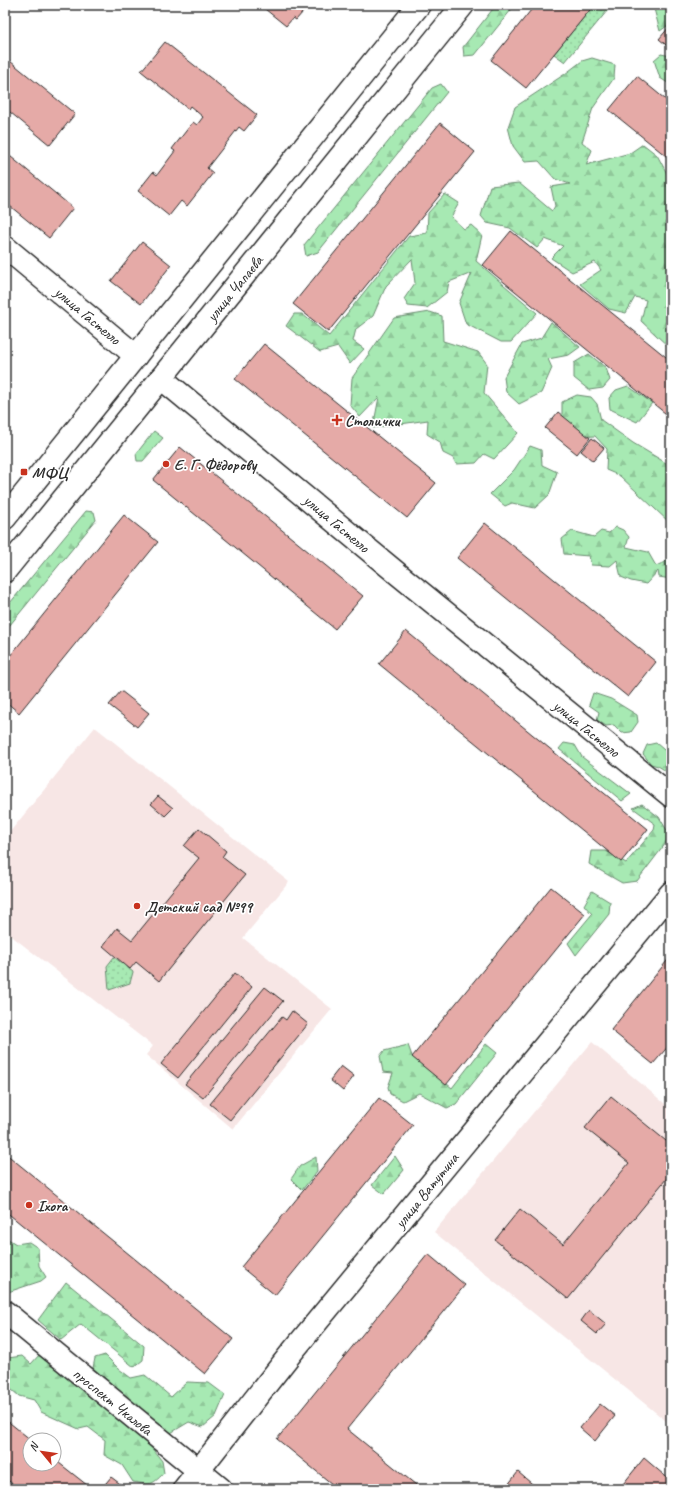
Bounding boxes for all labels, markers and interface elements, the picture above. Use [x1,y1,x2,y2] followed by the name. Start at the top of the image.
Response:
[201,251,268,327] street label: улица Чапаева
[49,282,126,350] street label: улица Гастелло
[345,411,401,431] place label: Столички
[332,415,342,425] marker: Столички
[174,455,258,475] place label: Е. Г. Фёдорову
[161,459,171,469] marker: Е. Г. Фёдорову
[32,463,70,483] place label: МФЦ
[19,467,29,477] marker: МФЦ
[298,490,375,558] street label: улица Гастелло
[548,695,625,763] street label: улица Гастелло
[145,897,254,917] place label: Детский сад №99
[132,901,142,911] marker: Детский сад №99
[390,1148,464,1233] street label: улица Ватутина
[37,1196,69,1216] place label: Ixora
[24,1200,34,1210] marker: Ixora
[69,1364,157,1441] street label: проспект Чкалова
[22,1432,62,1472] north arrow
[25,1439,42,1454] text: N

